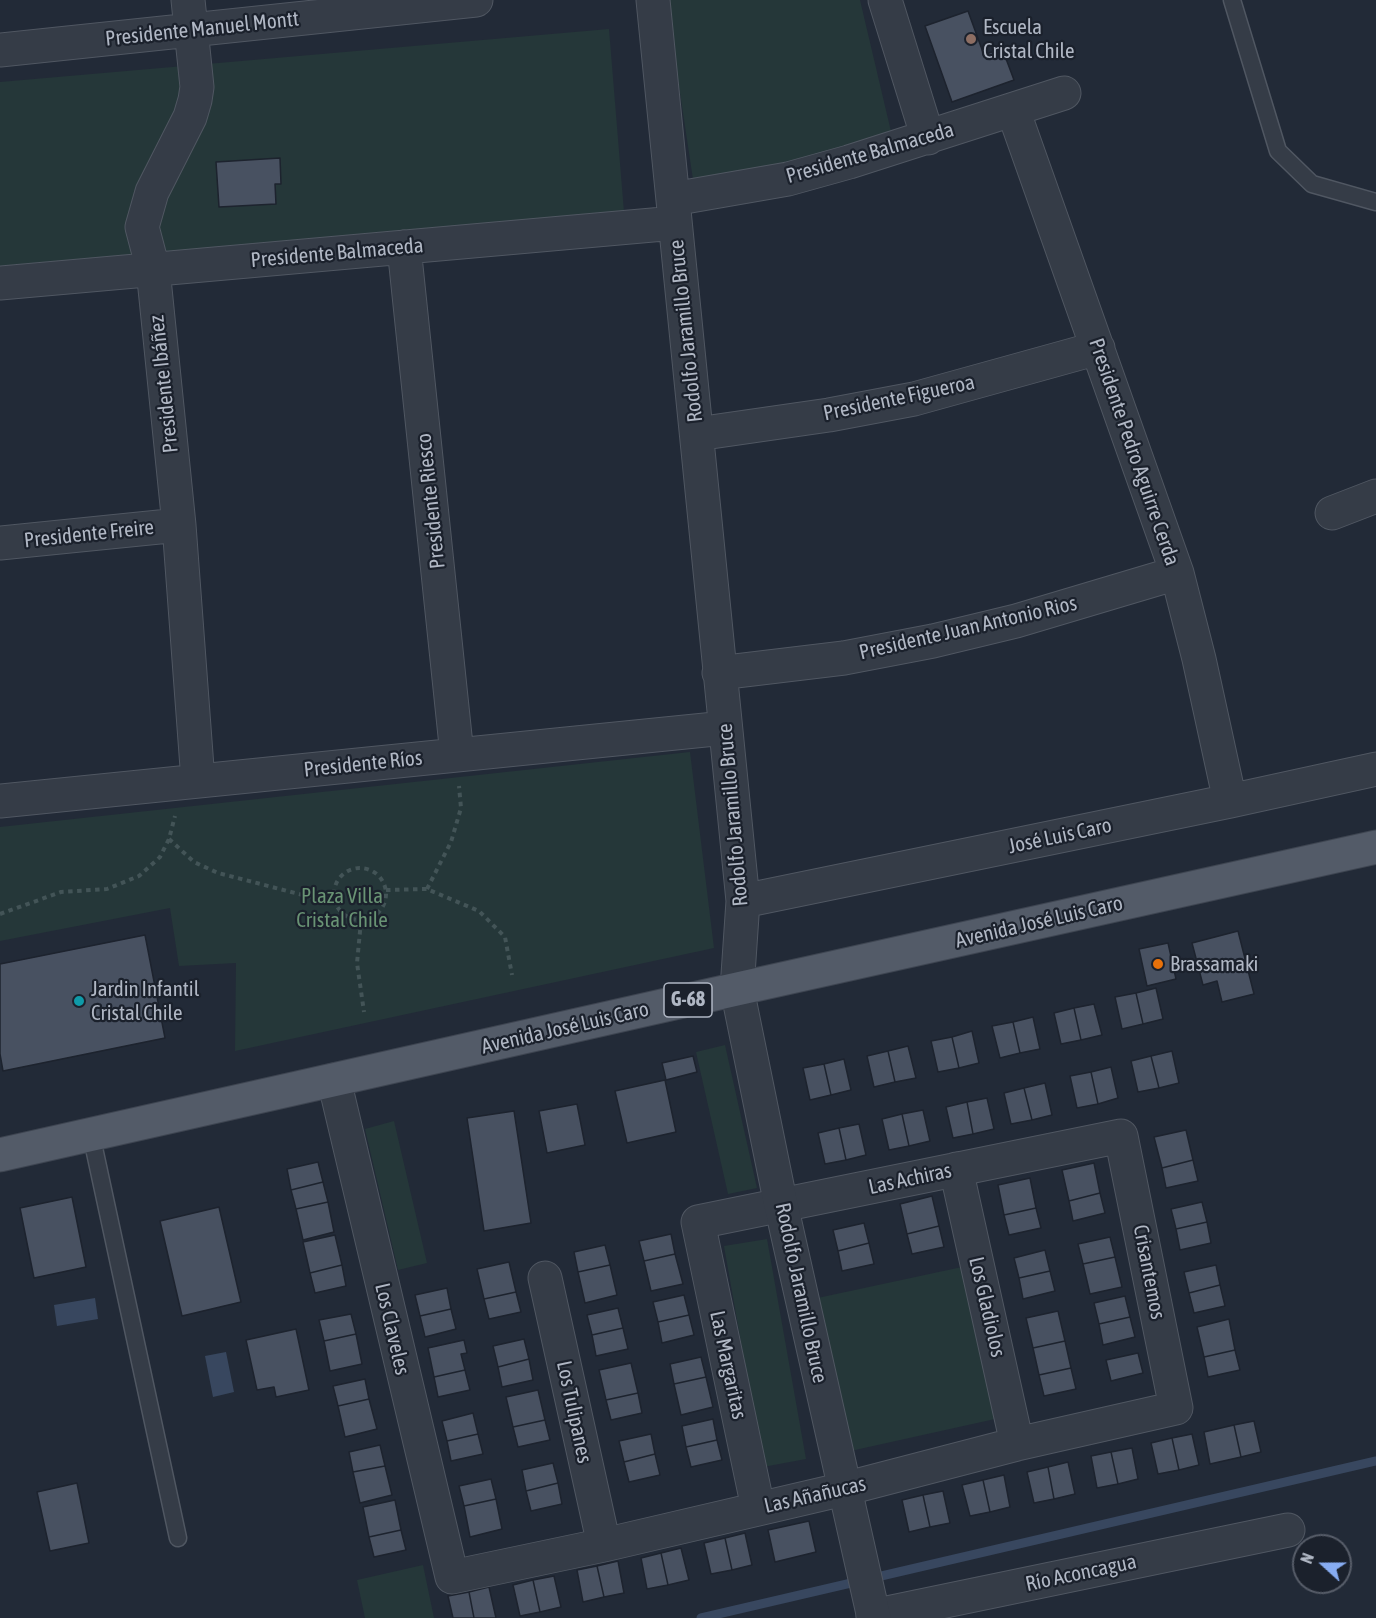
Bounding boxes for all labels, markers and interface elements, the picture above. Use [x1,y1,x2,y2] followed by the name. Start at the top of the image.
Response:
[104,6,300,52] street label: Presidente Manuel Montt
[983,14,1074,64] place label: Escuela Cristal Chile
[964,32,978,46] marker: Escuela Cristal Chile
[783,117,957,189] street label: Presidente Balmaceda
[250,233,424,273] street label: Presidente Balmaceda
[664,238,708,424] street label: Rodolfo Jaramillo Bruce
[144,314,184,454] street label: Presidente Ibáñez
[1083,335,1185,569] street label: Presidente Pedro Aguirre Cerda
[821,370,977,426] street label: Presidente Figueroa
[411,432,451,570] street label: Presidente Riesco
[23,515,155,553] street label: Presidente Freire
[857,591,1079,665] street label: Presidente Juan Antonio Rios
[712,722,754,908] street label: Rodolfo Jaramillo Bruce
[303,745,423,783] street label: Presidente Ríos
[1006,813,1114,859] street label: José Luis Caro
[296,883,388,933] park label: Plaza Villa Cristal Chile
[953,890,1125,954] street label: Avenida José Luis Caro
[1170,951,1258,977] place label: Brassamaki
[1151,957,1165,971] marker: Brassamaki
[91,976,199,1026] place label: Jardin Infantil Cristal Chile
[664,983,712,1017] road number: G-68
[72,994,86,1008] marker: Jardin Infantil Cristal Chile
[479,996,651,1060] street label: Avenida José Luis Caro
[866,1158,954,1200] street label: Las Achiras
[770,1201,832,1385] street label: Rodolfo Jaramillo Bruce
[1128,1223,1170,1321] street label: Crisantemos
[963,1254,1011,1360] street label: Los Gladiolos
[369,1281,415,1377] street label: Los Claveles
[704,1308,752,1422] street label: Las Margaritas
[551,1359,597,1465] street label: Los Tulipanes
[762,1471,868,1519] street label: Las Añañucas
[1292,1534,1352,1594] north arrow
[1023,1549,1139,1597] street label: Río Aconcagua
[1297,1551,1317,1566] text: N

